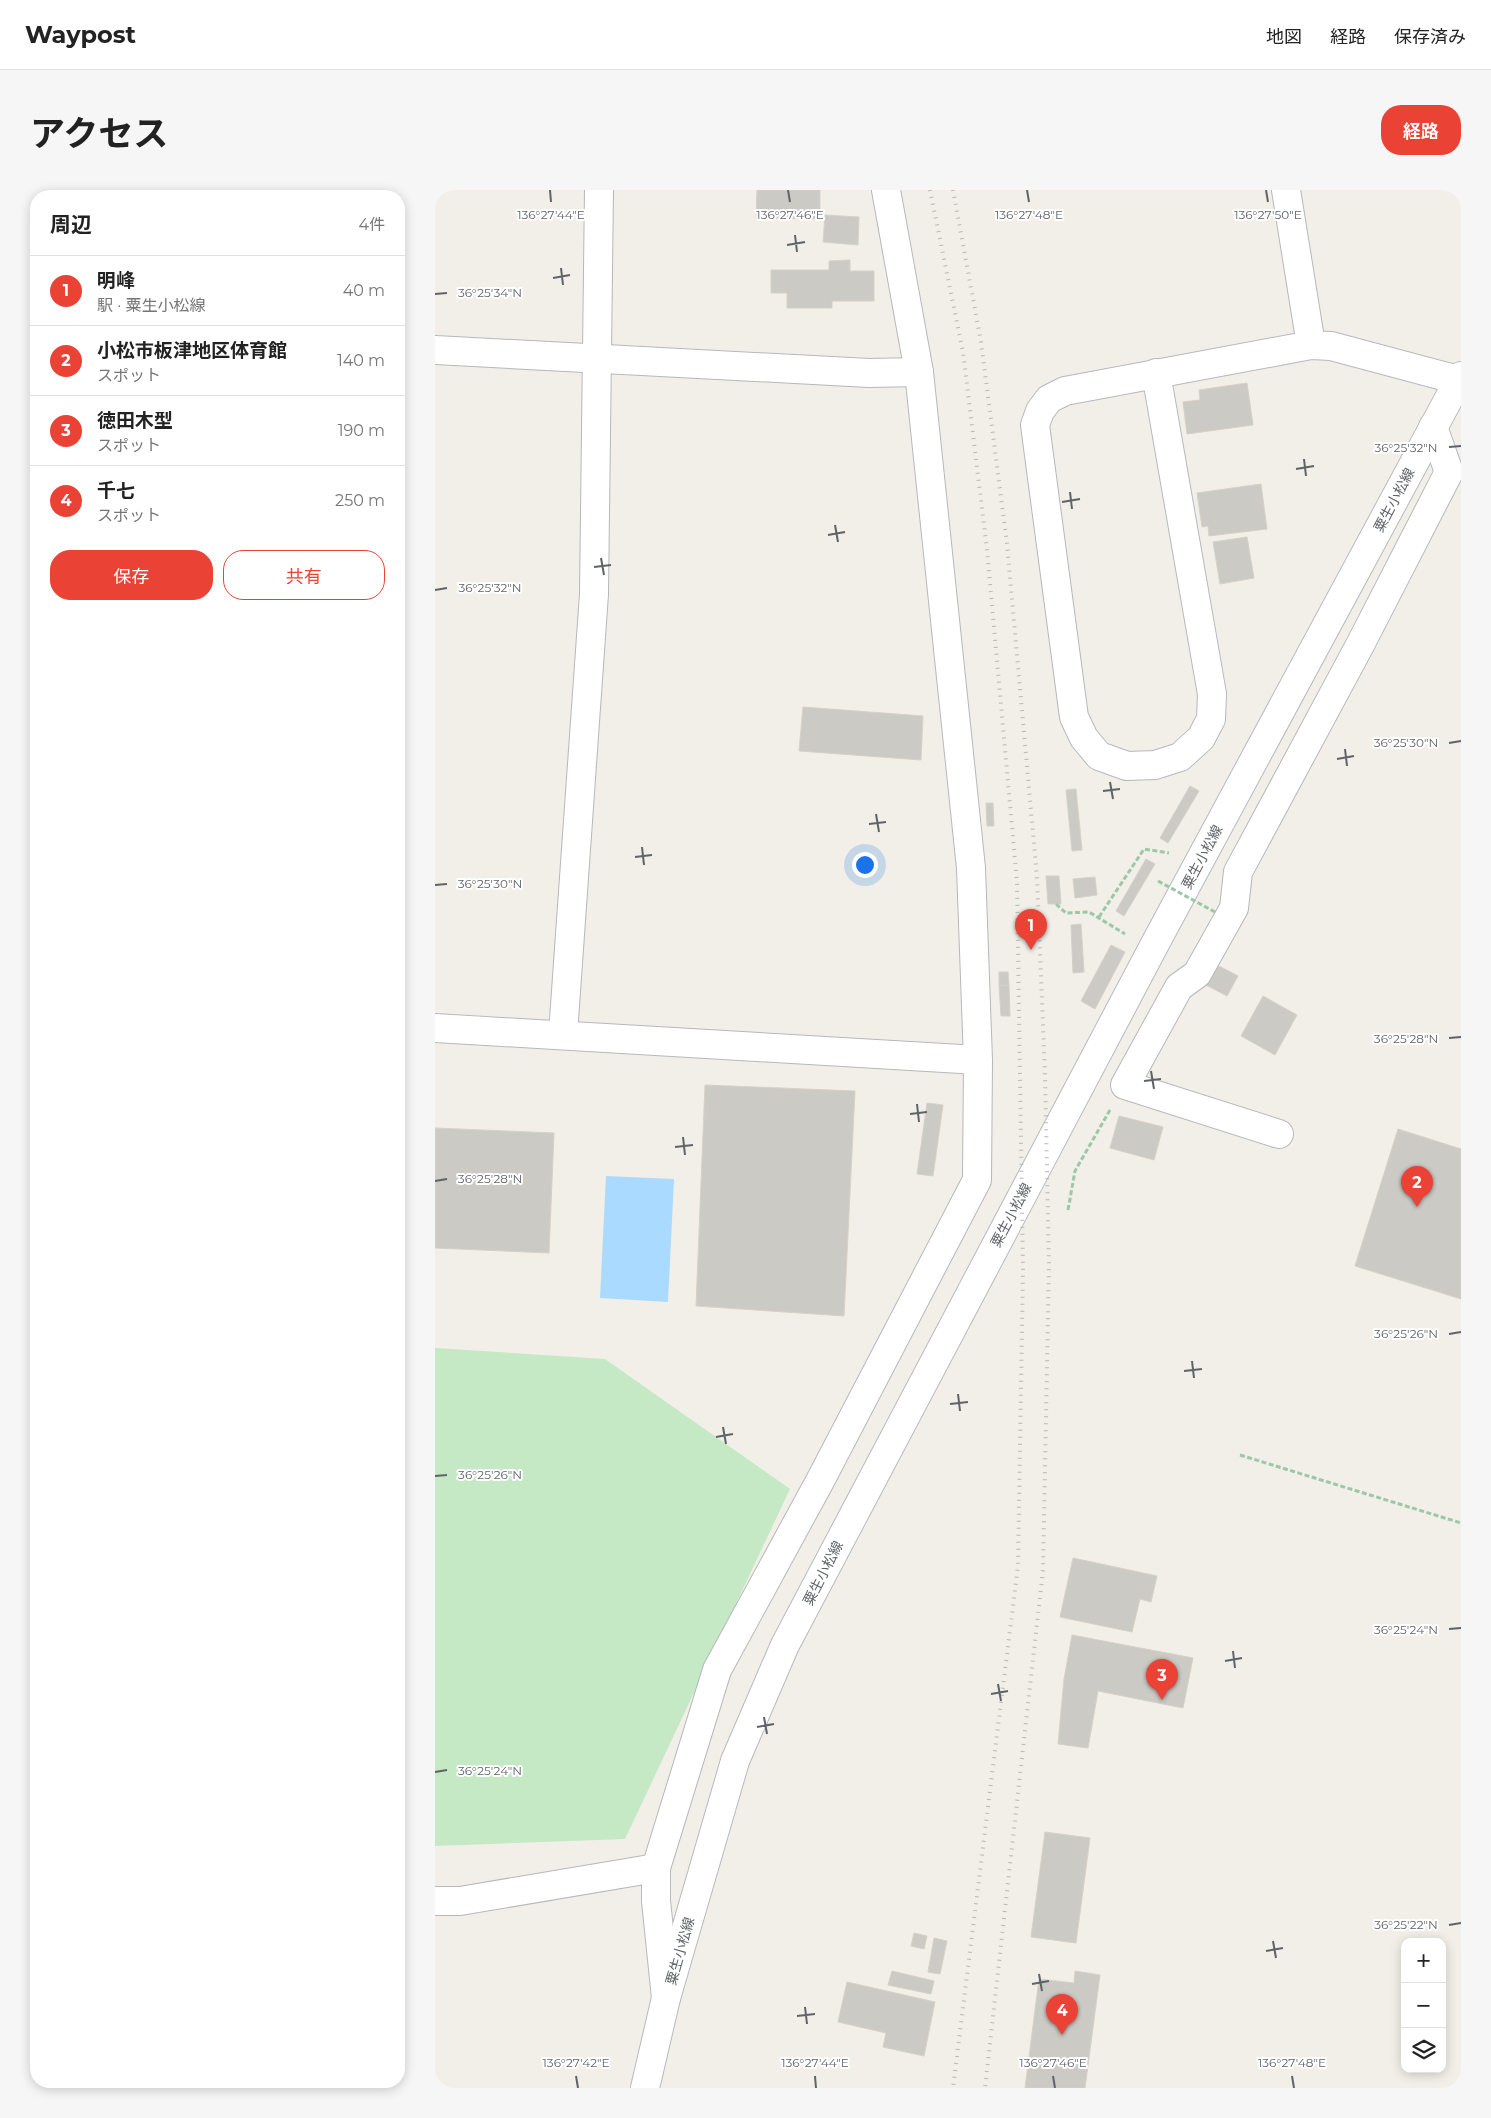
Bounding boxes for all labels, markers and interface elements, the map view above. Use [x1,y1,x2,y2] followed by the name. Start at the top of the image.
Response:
[25,20,136,49] text: Waypost
[1266,26,1302,48] text: 地図
[1330,26,1366,48] text: 経路
[1394,26,1466,48] text: 保存済み
[1381,105,1461,155] button: 経路
[30,112,168,155] text: アクセス
[517,207,585,222] text: 136°27'44"E
[756,207,824,222] text: 136°27'46"E
[995,207,1063,222] text: 136°27'48"E
[1234,207,1302,222] text: 136°27'50"E
[50,212,92,237] text: 周辺
[358,215,385,234] text: 4件
[97,269,135,292] text: 明峰
[63,281,69,300] text: 1
[343,281,385,300] text: 40 m
[458,285,522,300] text: 36°25'34"N
[97,296,205,315] text: 駅 · 粟生小松線
[97,339,287,362] text: 小松市板津地区体育館
[61,351,71,370] text: 2
[337,351,385,370] text: 140 m
[97,366,161,385] text: スポット
[97,409,173,432] text: 徳田木型
[61,421,71,440] text: 3
[338,421,385,440] text: 190 m
[97,436,161,455] text: スポット
[1374,440,1438,455] text: 36°25'32"N
[1370,465,1418,535] street label: 粟生小松線
[97,479,135,502] text: 千七
[60,491,72,510] text: 4
[335,491,385,510] text: 250 m
[97,506,161,525] text: スポット
[50,550,213,600] button: 保存
[223,550,385,600] button: 共有
[458,580,522,595] text: 36°25'32"N
[1374,735,1438,750] text: 36°25'30"N
[1178,822,1226,892] street label: 粟生小松線
[852,852,878,878] your location
[458,876,522,891] text: 36°25'30"N
[1015,909,1047,950] pin: 1
[1374,1031,1438,1046] text: 36°25'28"N
[1401,1166,1433,1207] pin: 2
[458,1171,522,1186] text: 36°25'28"N
[987,1180,1035,1250] street label: 粟生小松線
[1374,1326,1438,1341] text: 36°25'26"N
[458,1467,522,1482] text: 36°25'26"N
[799,1538,847,1608] street label: 粟生小松線
[1374,1622,1438,1637] text: 36°25'24"N
[1146,1659,1178,1700] pin: 3
[458,1763,522,1778] text: 36°25'24"N
[662,1915,698,1987] street label: 粟生小松線
[1374,1917,1438,1932] text: 36°25'22"N
[1401,1938,1446,2073] map controls
[1401,1938,1446,1983] button: +
[1401,1983,1446,2028] button: −
[1046,1994,1078,2035] pin: 4
[1401,2028,1446,2073] button: layers
[543,2055,609,2070] text: 136°27'42"E
[781,2055,849,2070] text: 136°27'44"E
[1019,2055,1087,2070] text: 136°27'46"E
[1258,2055,1326,2070] text: 136°27'48"E

